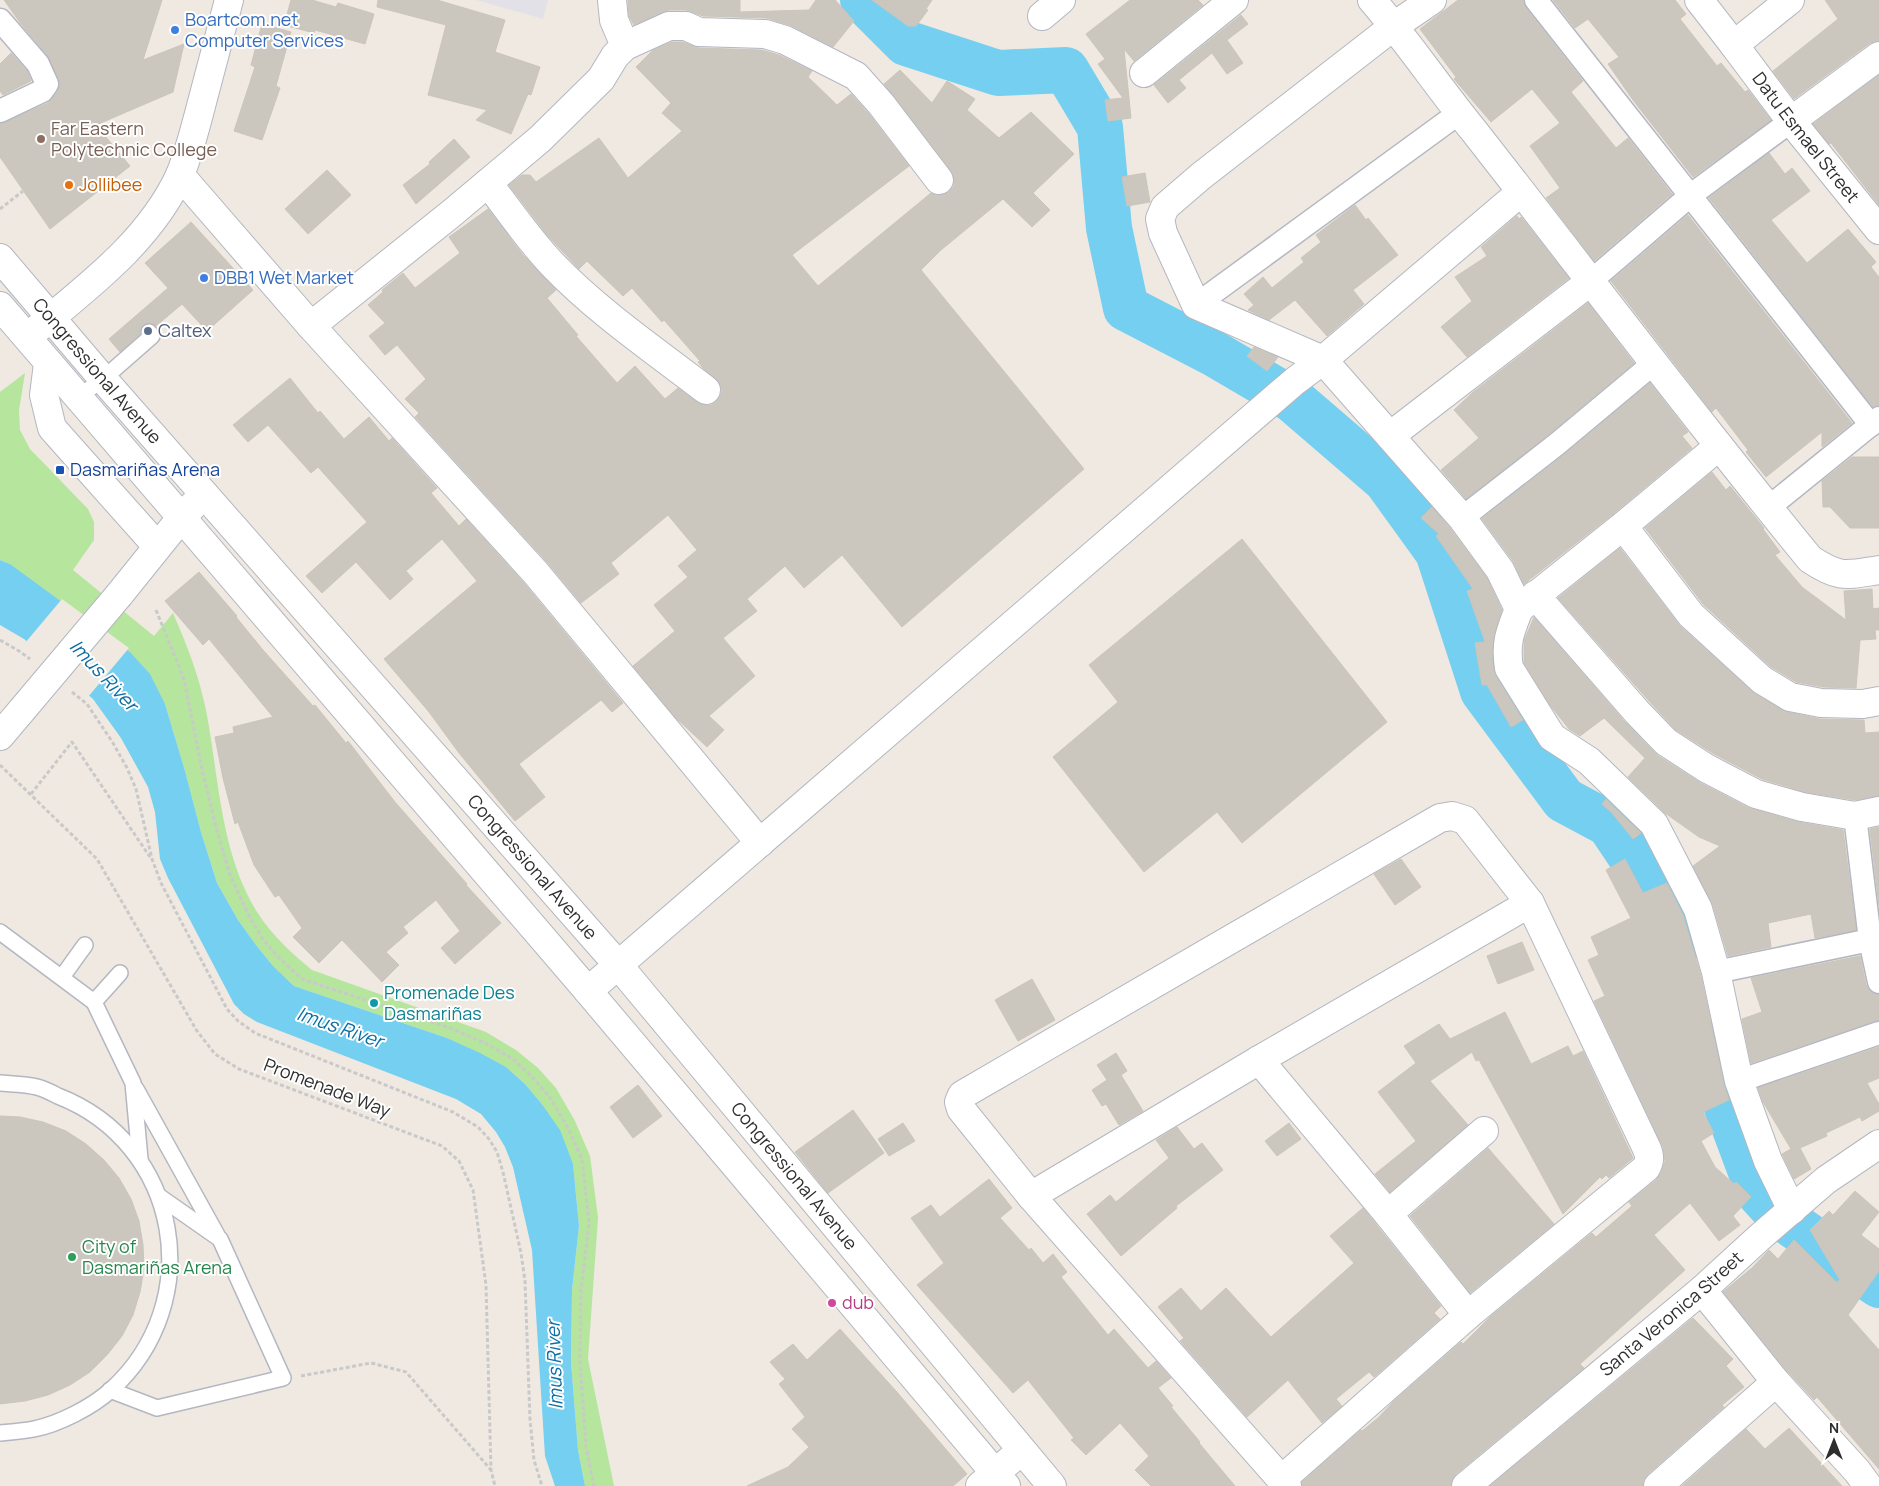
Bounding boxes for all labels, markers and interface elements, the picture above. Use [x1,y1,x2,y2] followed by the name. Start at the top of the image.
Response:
[185,7,344,52] place label: Boartcom.net Computer Services
[169,24,181,36] marker: Boartcom.net Computer Services
[1748,67,1865,207] street label: Datu Esmael Street
[51,116,217,161] place label: Far Eastern Polytechnic College
[35,133,47,145] marker: Far Eastern Polytechnic College
[79,172,142,196] place label: Jollibee
[63,179,75,191] marker: Jollibee
[214,265,354,289] place label: DBB1 Wet Market
[198,272,210,284] marker: DBB1 Wet Market
[28,292,168,449] street label: Congressional Avenue
[158,318,212,342] place label: Caltex
[142,325,154,337] marker: Caltex
[70,457,220,481] place label: Dasmariñas Arena
[54,464,66,476] marker: Dasmariñas Arena
[64,633,145,718] water label: Imus River
[463,789,603,944] street label: Congressional Avenue
[384,980,515,1025] place label: Promenade Des Dasmariñas
[368,997,380,1009] marker: Promenade Des Dasmariñas
[294,1000,388,1055] water label: Imus River
[261,1052,395,1122] street label: Promenade Way
[726,1097,863,1255] street label: Congressional Avenue
[82,1234,232,1279] place label: City of Dasmariñas Arena
[1594,1245,1748,1381] street label: Santa Veronica Street
[66,1251,78,1263] marker: City of Dasmariñas Arena
[842,1290,874,1314] place label: dub
[826,1297,838,1309] marker: dub
[539,1318,569,1410] water label: Imus River
[1809,1416,1859,1466] north arrow
[1829,1418,1839,1437] text: N

